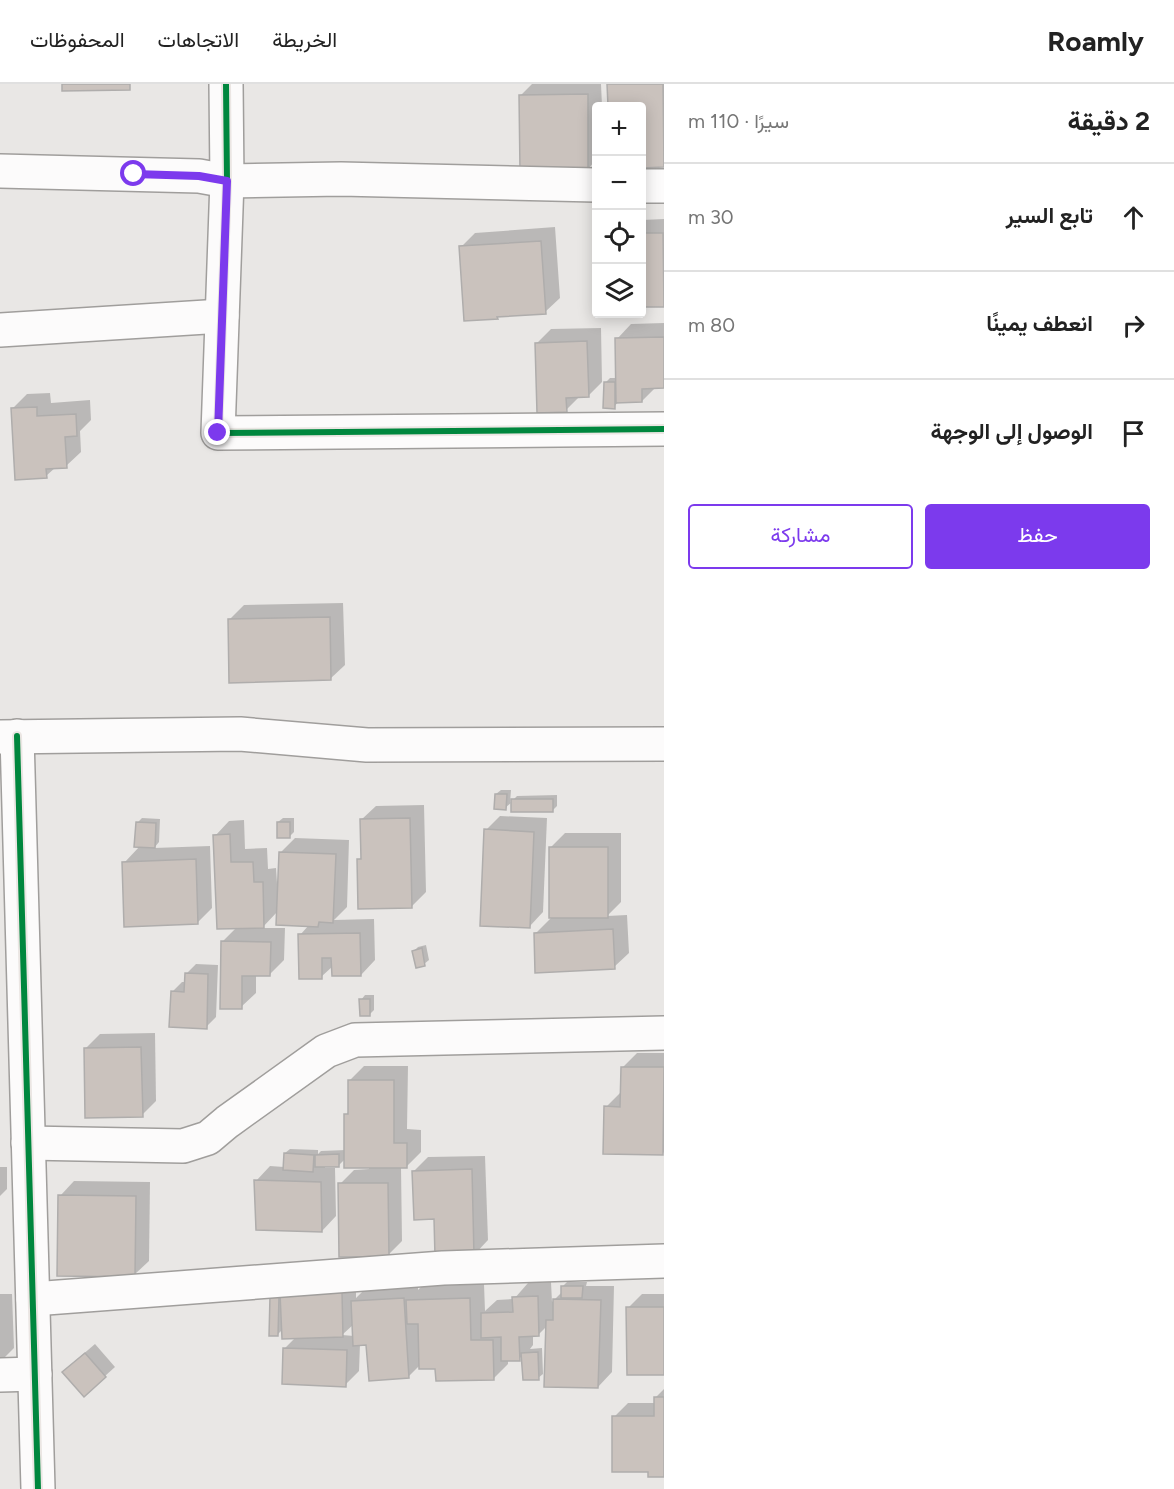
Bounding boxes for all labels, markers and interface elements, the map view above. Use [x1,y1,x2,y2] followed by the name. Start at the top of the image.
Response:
[1047,24,1144,58] text: Roamly
[30,27,125,52] text: المحفوظات
[158,27,239,52] text: الاتجاهات
[272,27,337,52] text: الخريطة
[592,102,646,318] map controls
[592,102,646,156] button: +
[1067,105,1150,137] text: 2 دقيقة
[688,109,789,133] text: سيرًا · 110 m
[592,156,646,210] button: −
[120,160,146,186] route start
[1117,201,1150,234] icon: ahead
[1006,202,1093,229] text: تابع السير
[688,205,734,229] text: 30 m
[592,210,646,264] button: locate
[592,264,646,318] button: layers
[1117,309,1150,342] icon: right
[986,310,1093,337] text: انعطف يمينًا
[688,313,735,337] text: 80 m
[1117,417,1150,450] icon: arrive
[930,418,1093,445] text: الوصول إلى الوجهة
[204,419,230,445] route end
[688,504,913,569] button: مشاركة
[925,504,1150,569] button: حفظ

